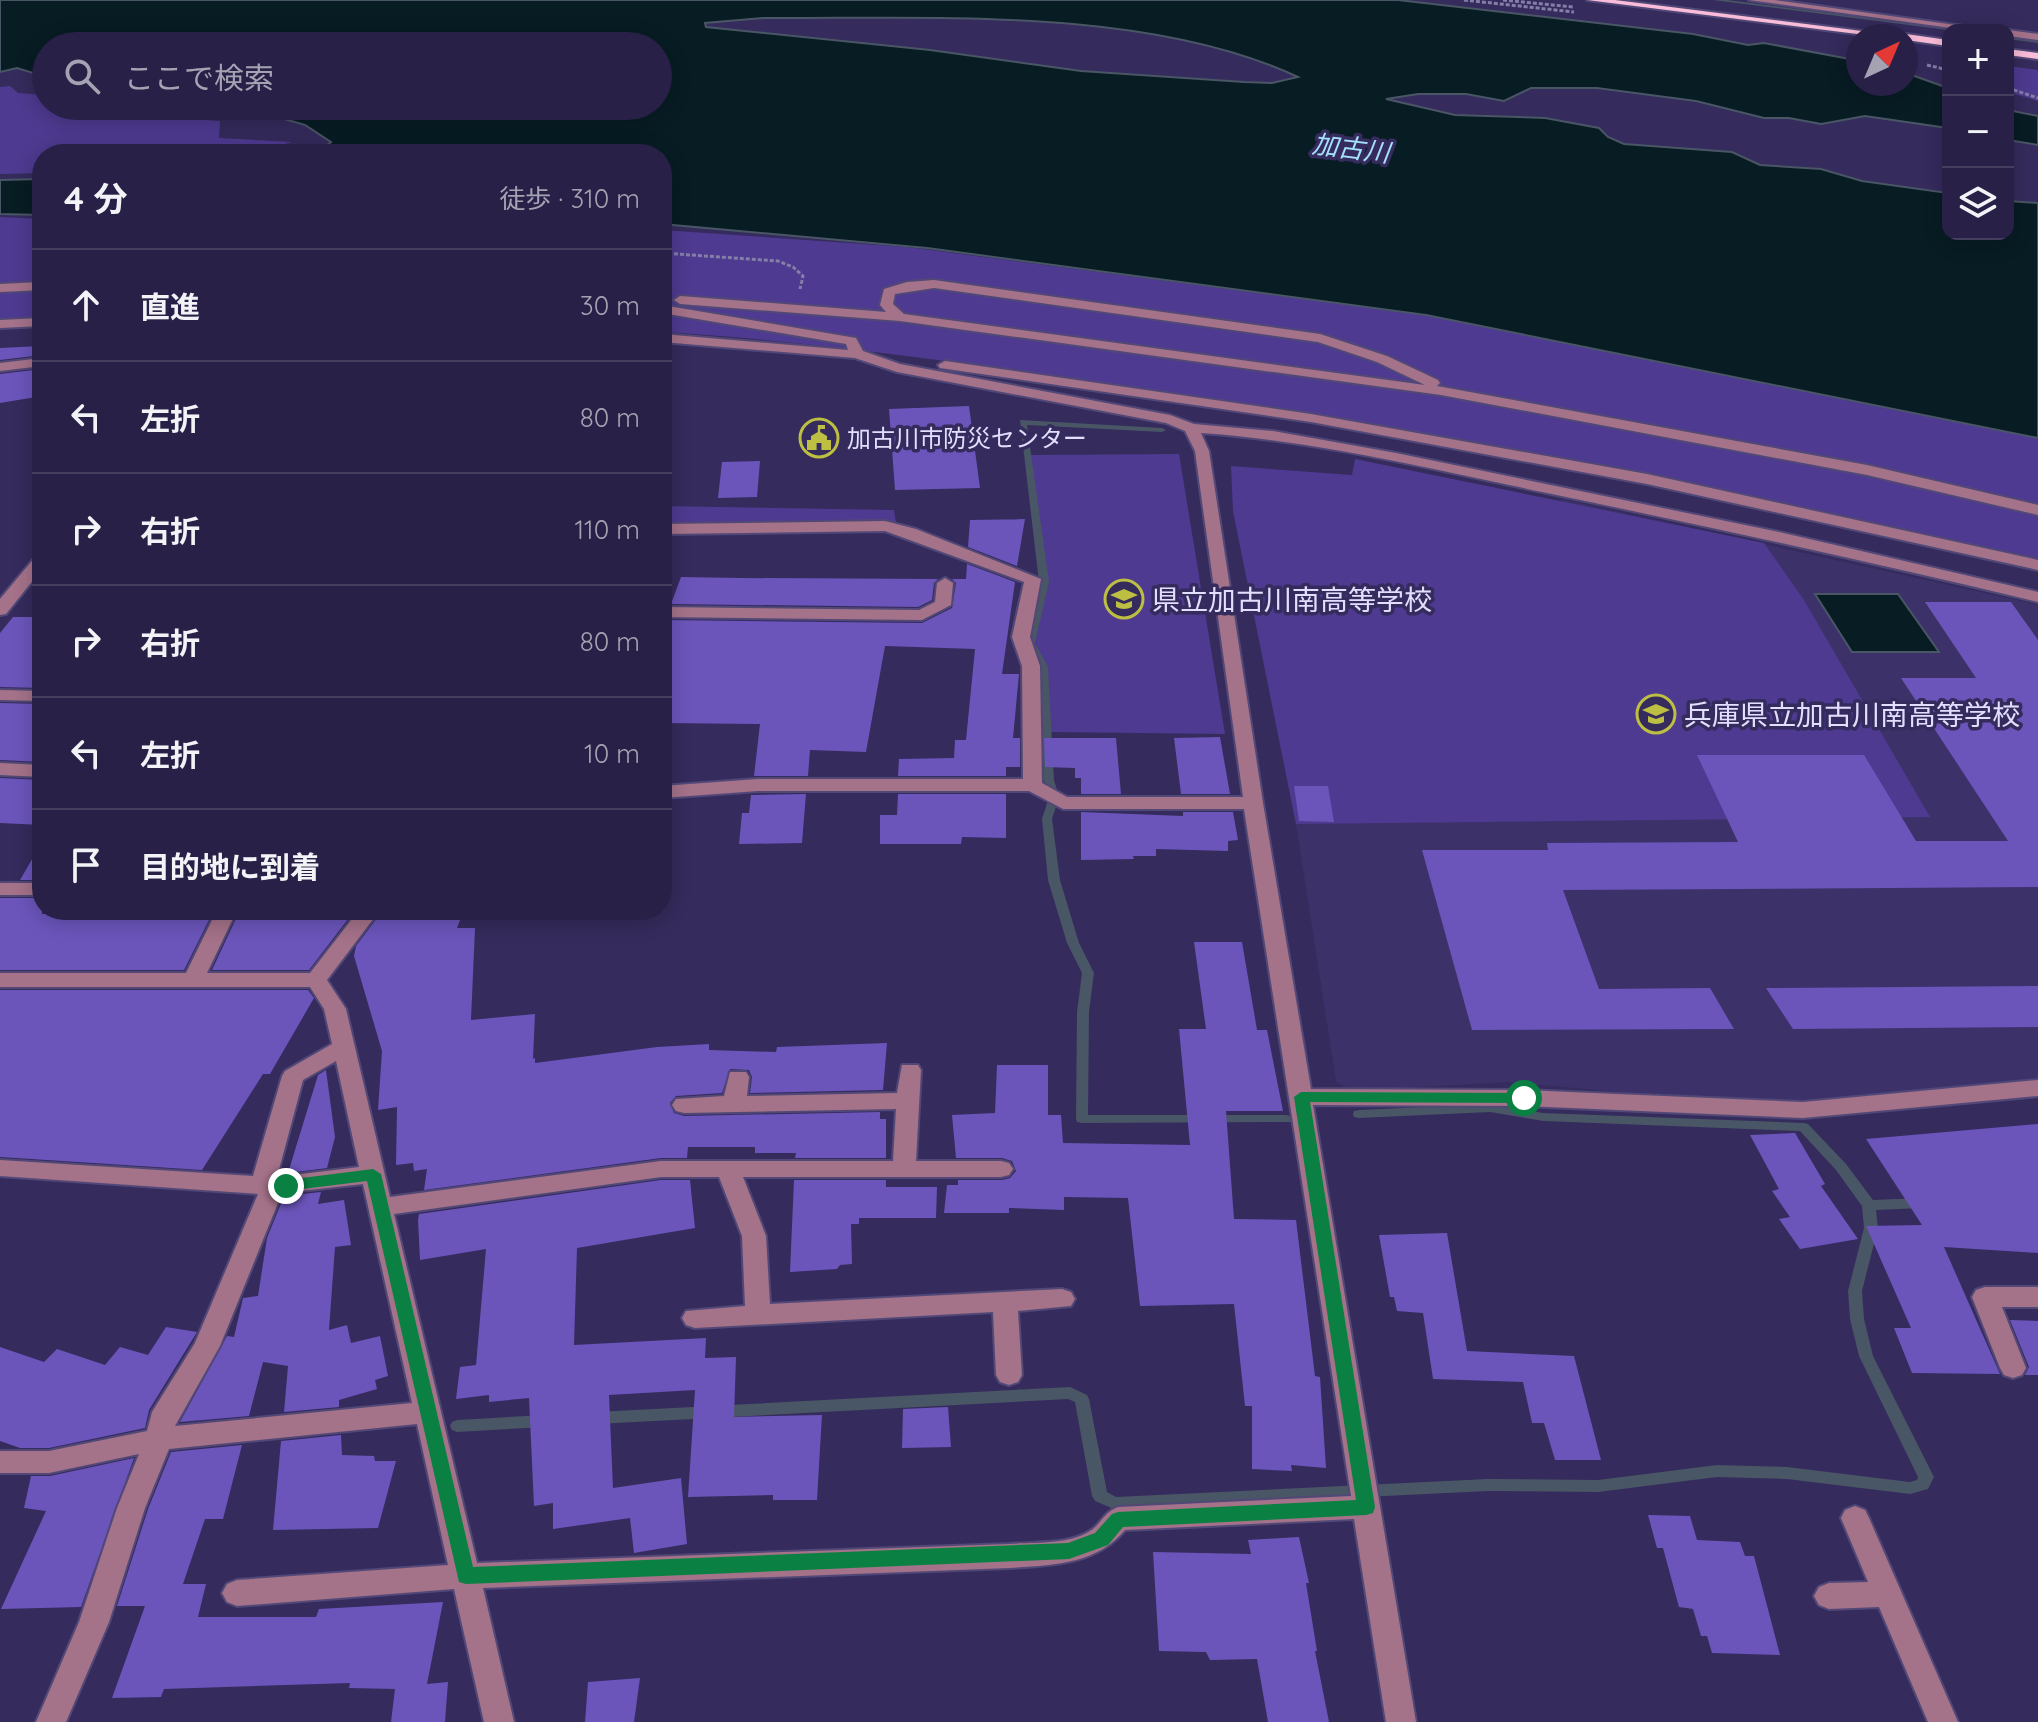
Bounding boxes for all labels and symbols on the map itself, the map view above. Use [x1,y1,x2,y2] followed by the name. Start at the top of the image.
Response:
[1846,24,1918,96] north arrow
[1310,127,1395,169] water label: 加古川
[798,417,840,459] public building icon: 加古川市防災センター
[847,423,1087,453] place label: 加古川市防災センター
[1103,578,1145,620] school or university icon: 県立加古川南高等学校
[1152,582,1432,617] place label: 県立加古川南高等学校
[1635,693,1677,735] school or university icon: 兵庫県立加古川南高等学校
[1684,697,2020,732] place label: 兵庫県立加古川南高等学校
[1506,1080,1542,1116] route start
[268,1168,304,1204] route end

